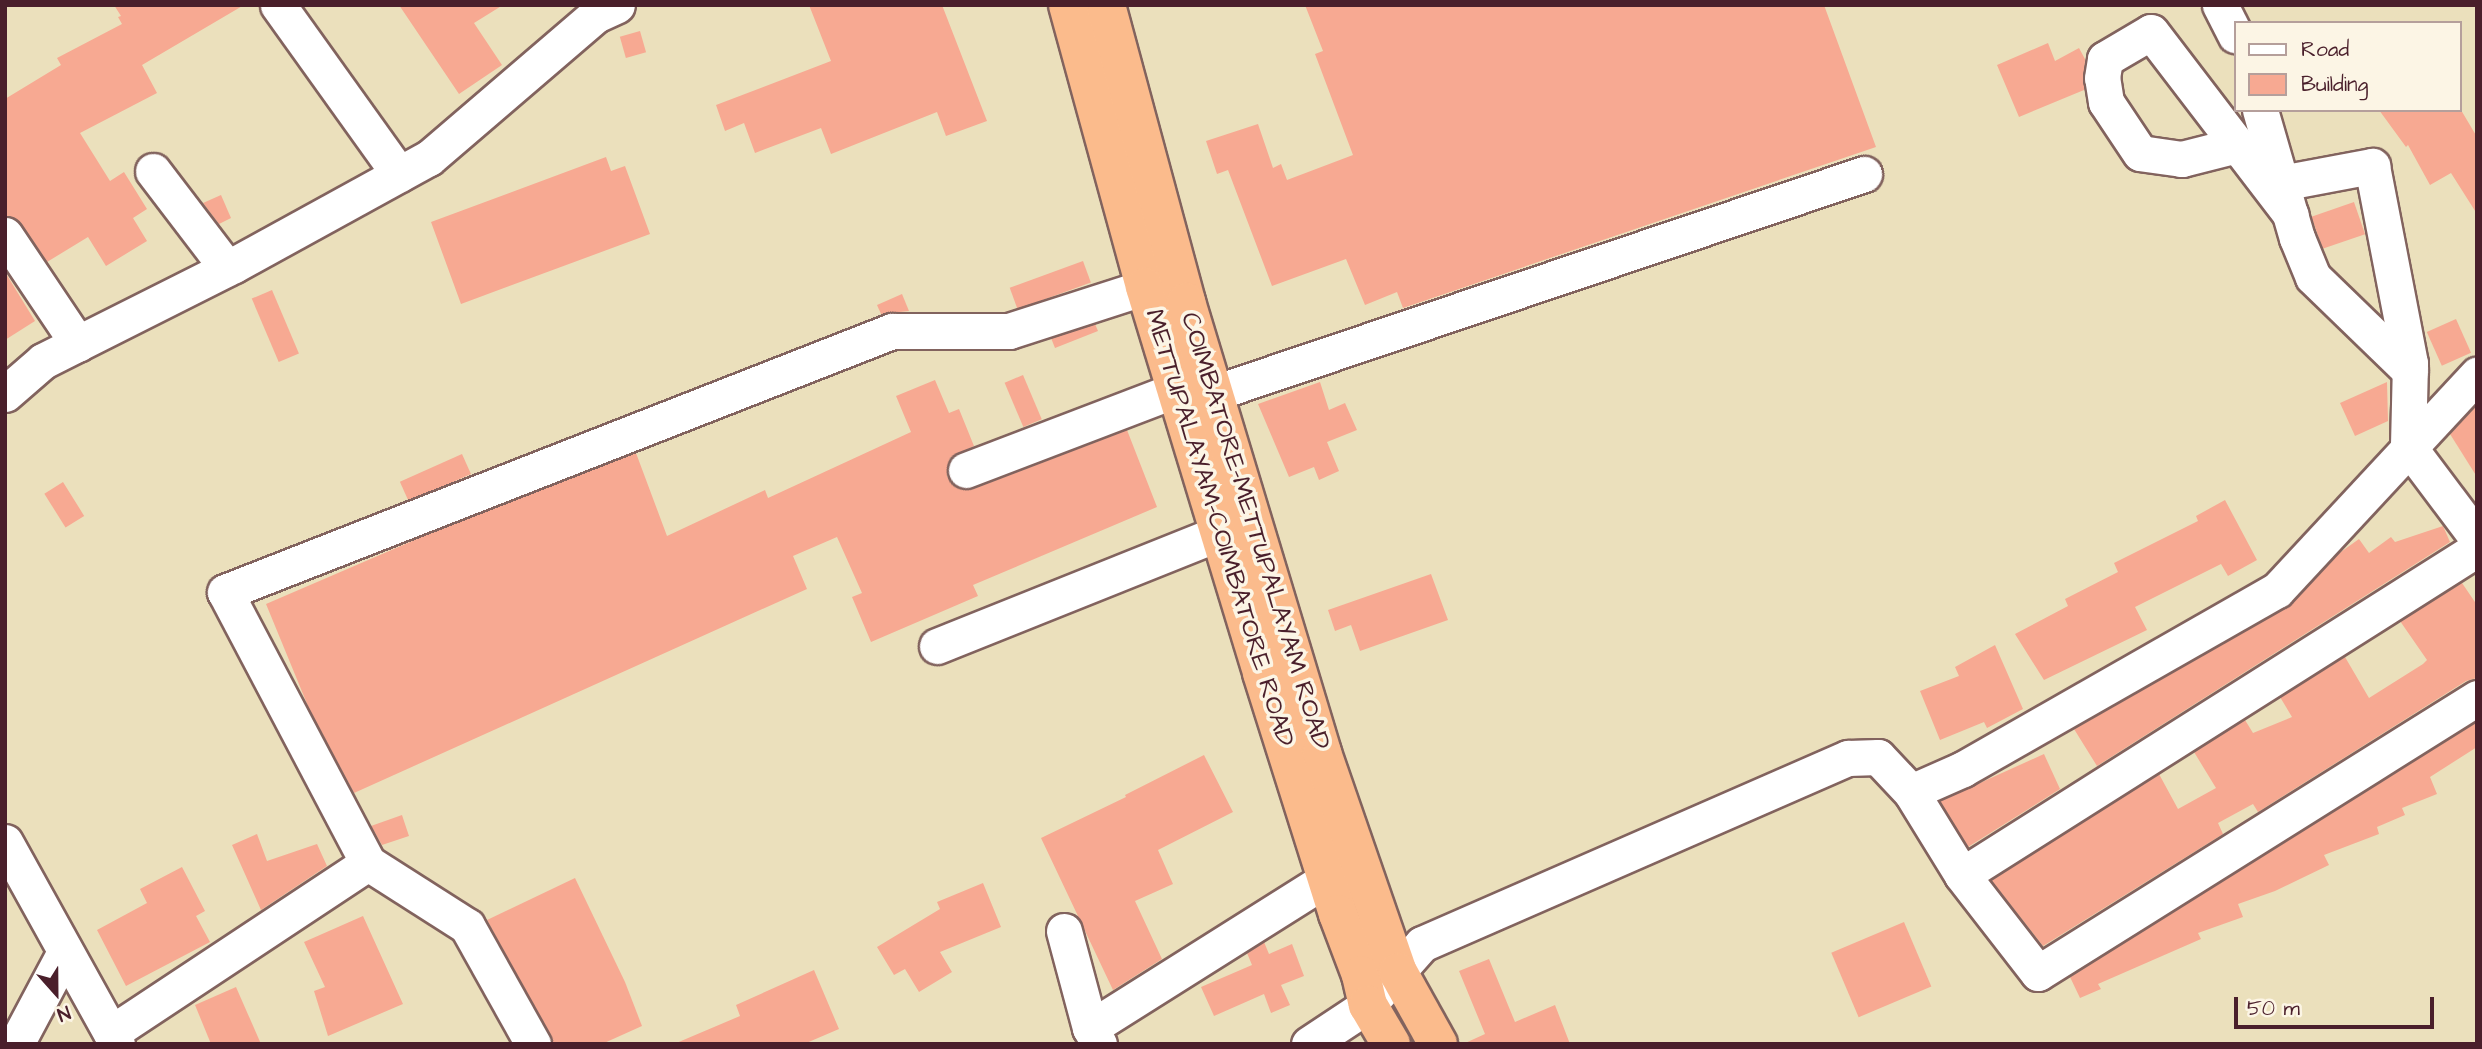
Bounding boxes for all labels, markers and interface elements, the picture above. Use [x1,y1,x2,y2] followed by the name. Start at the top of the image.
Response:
[2234,21,2461,112] legend
[2301,35,2349,64] text: Road
[2301,70,2368,99] text: Building
[1137,306,1301,750] street label: METTUPALAYAM-COIMBATORE ROAD
[1173,309,1337,753] street label: COIMBATORE-METTUPALAYAM ROAD
[21,958,91,1028] north arrow
[2237,982,2436,1026] scale bar
[2247,994,2300,1023] text: 50 m
[53,998,74,1028] text: N

